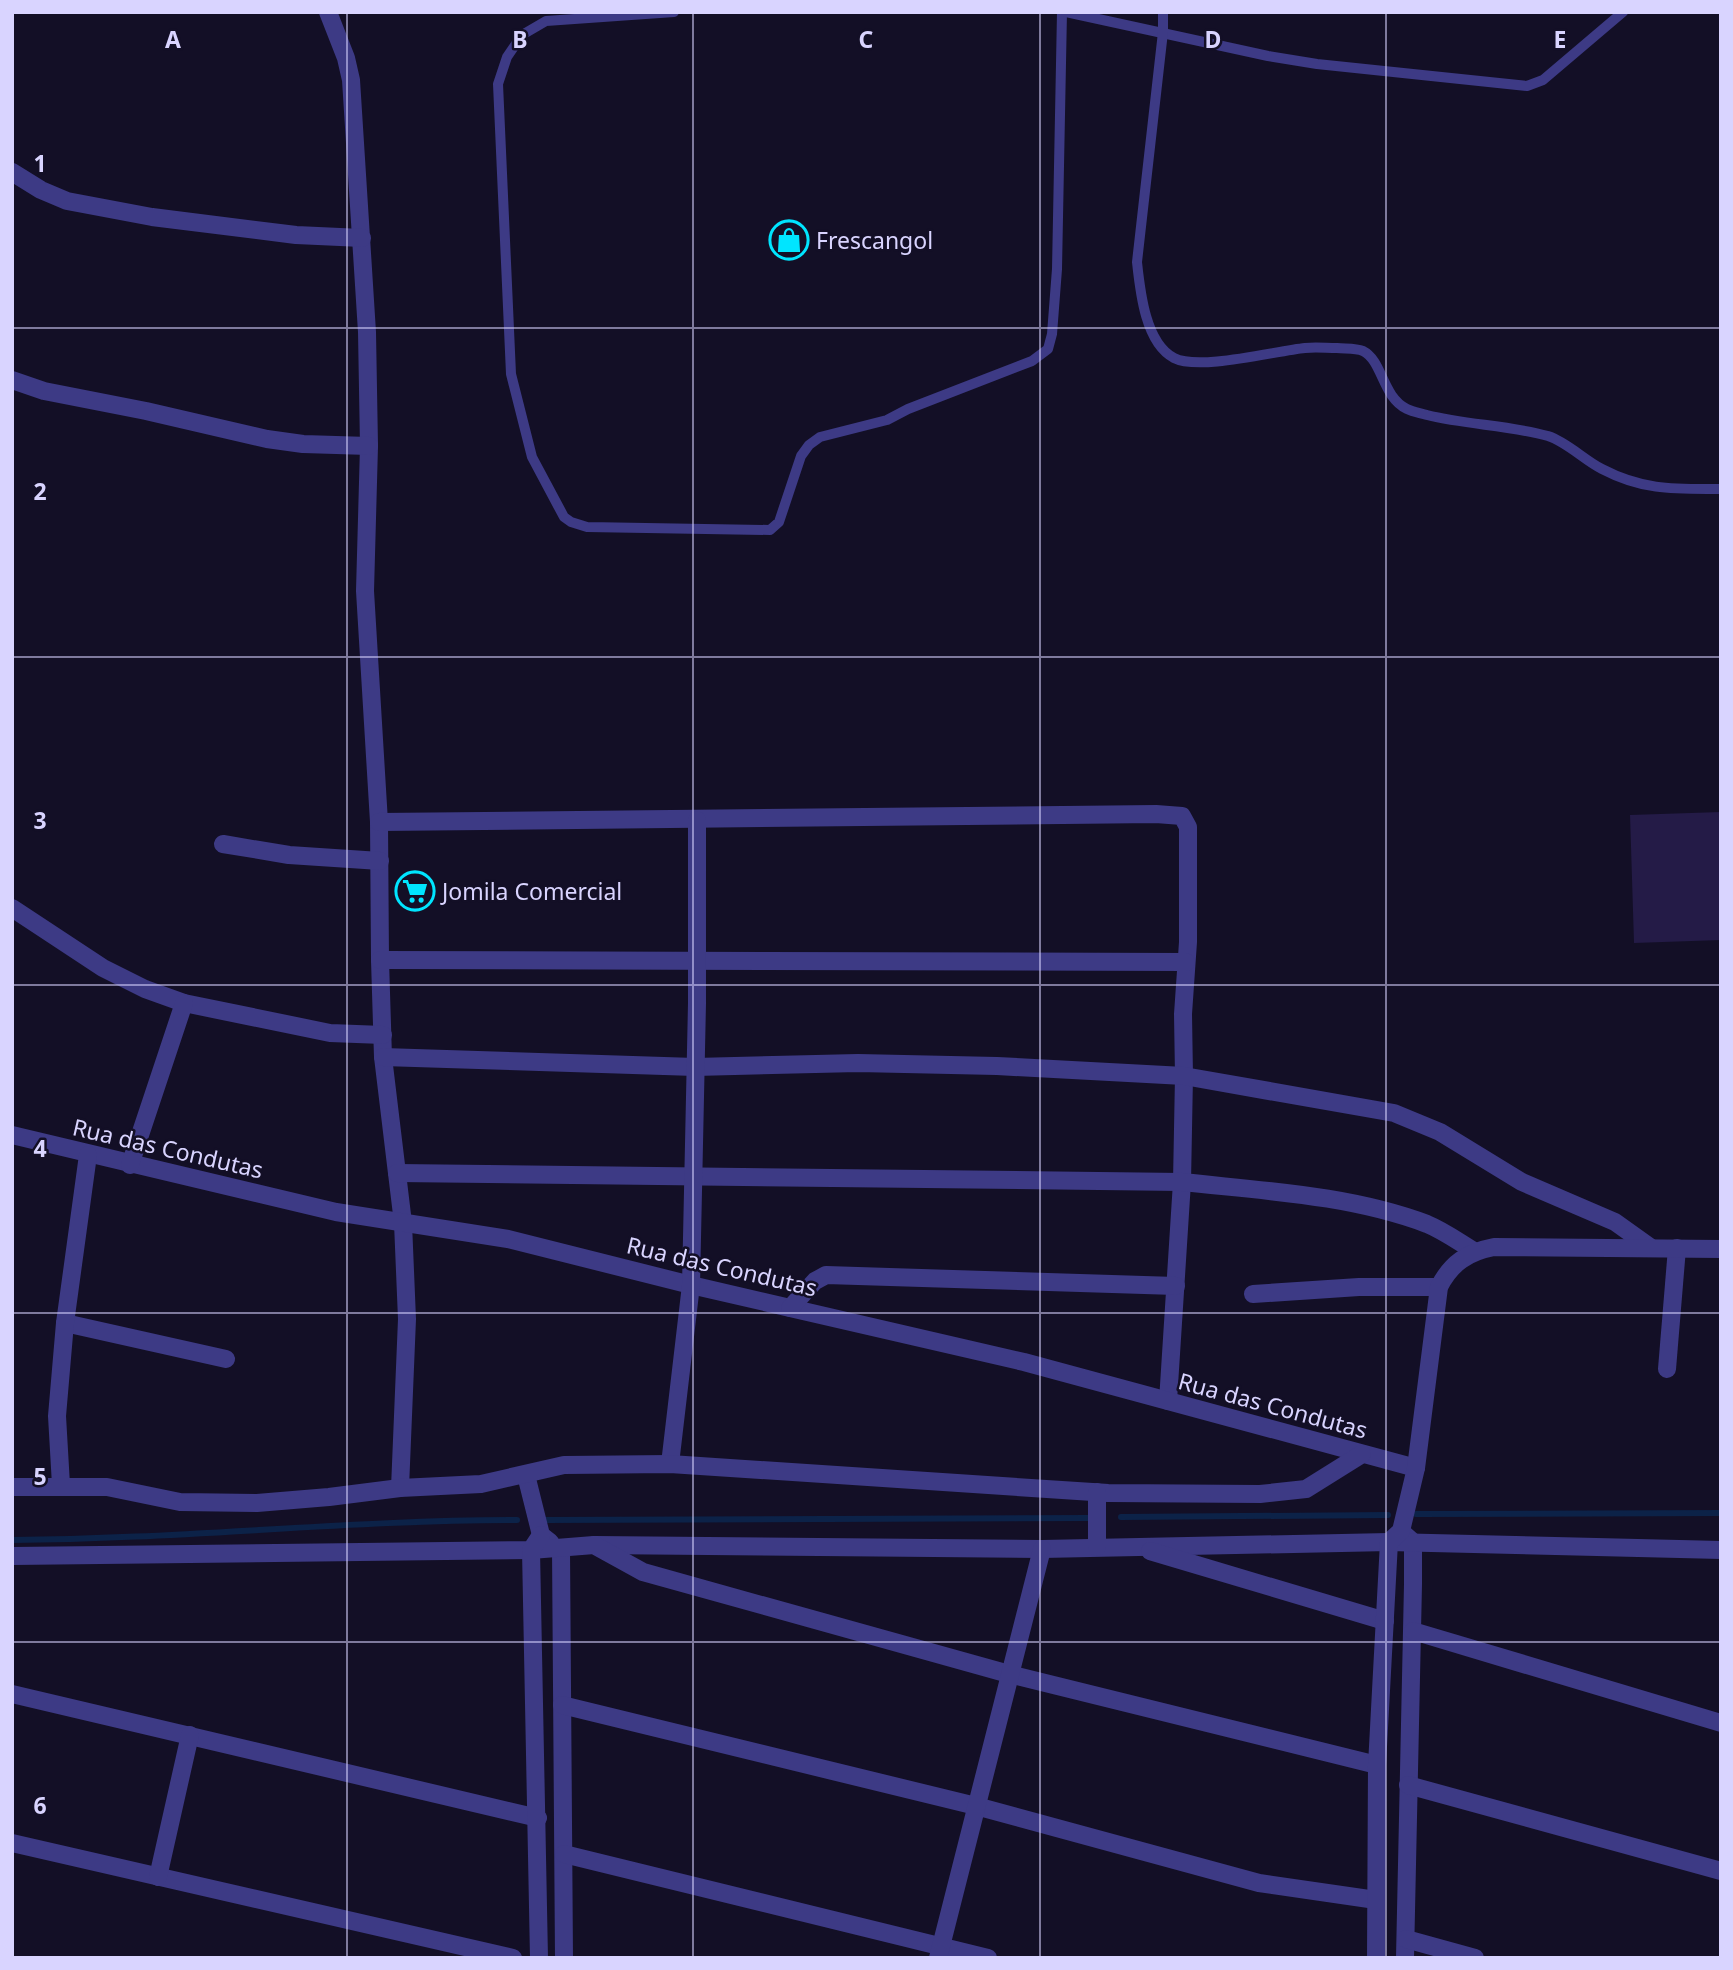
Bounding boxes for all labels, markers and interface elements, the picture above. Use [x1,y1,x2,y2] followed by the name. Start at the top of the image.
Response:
[165,23,181,55] text: A
[512,23,528,55] text: B
[859,23,874,55] text: C
[1205,23,1221,55] text: D
[1554,23,1566,55] text: E
[33,147,47,179] text: 1
[768,219,810,261] shop icon: Frescangol
[816,224,933,256] place label: Frescangol
[33,475,47,507] text: 2
[33,804,47,836] text: 3
[394,870,436,912] supermarket icon: Jomila Comercial
[440,875,622,907] place label: Jomila Comercial
[70,1111,266,1185] street label: Rua das Condutas
[33,1132,47,1164] text: 4
[624,1229,820,1303] street label: Rua das Condutas
[1175,1364,1371,1446] street label: Rua das Condutas
[33,1460,47,1492] text: 5
[33,1789,47,1821] text: 6

